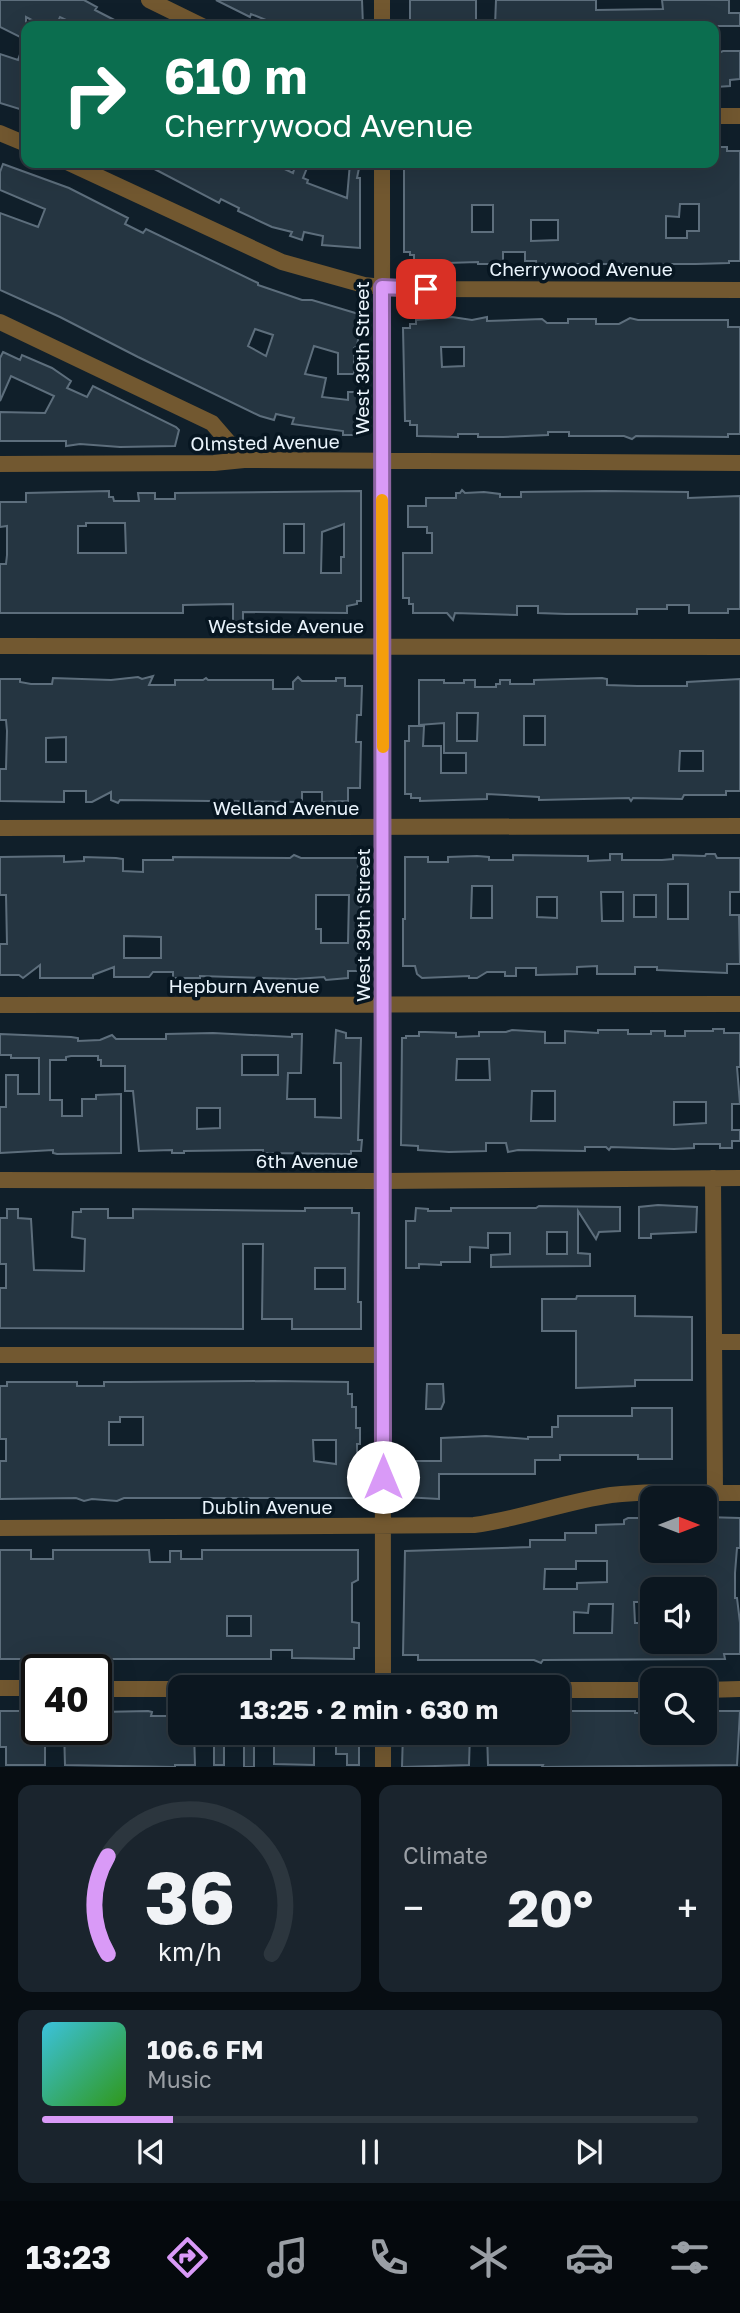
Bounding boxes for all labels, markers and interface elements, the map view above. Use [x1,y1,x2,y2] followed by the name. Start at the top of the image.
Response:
[164,46,307,105] text: 610 m
[49,49,140,140] icon: right
[164,106,473,144] text: Cherrywood Avenue
[489,257,673,280] street label: Cherrywood Avenue
[396,259,456,319] pin
[407,270,445,308] icon: arrive
[350,281,373,435] street label: West 39th Street
[190,429,340,455] street label: Olmsted Avenue
[208,614,364,637] street label: Westside Avenue
[213,796,359,819] street label: Welland Avenue
[351,848,374,1002] street label: West 39th Street
[168,974,320,997] street label: Hepburn Avenue
[256,1149,358,1172] street label: 6th Avenue
[346,1440,420,1514] position arrow
[640,1486,718,1563] north arrow
[640,1486,717,1745] map controls
[201,1495,333,1518] street label: Dublin Avenue
[640,1577,717,1654] button: sound
[21,1654,112,1745] speed limit sign: 40
[640,1668,717,1745] button: search
[240,1694,498,1725] text: 13:25 · 2 min · 630 m
[403,1841,488,1869] text: Climate
[144,1854,235,1941] text: 36
[508,1876,593,1938] text: 20°
[403,1885,424,1930] text: −
[677,1885,698,1930] text: +
[158,1936,221,1967] text: km/h
[147,2034,264,2065] text: 106.6 FM
[147,2065,212,2093] text: Music
[132,2133,170,2171] icon: previous
[351,2133,389,2171] icon: pause
[570,2133,608,2171] icon: next
[163,2233,212,2282] icon: directions
[263,2233,312,2282] icon: music
[364,2233,413,2282] icon: phone
[464,2233,513,2282] icon: climate
[565,2233,614,2282] icon: car
[665,2233,714,2282] icon: filters
[26,2238,111,2276] text: 13:23

